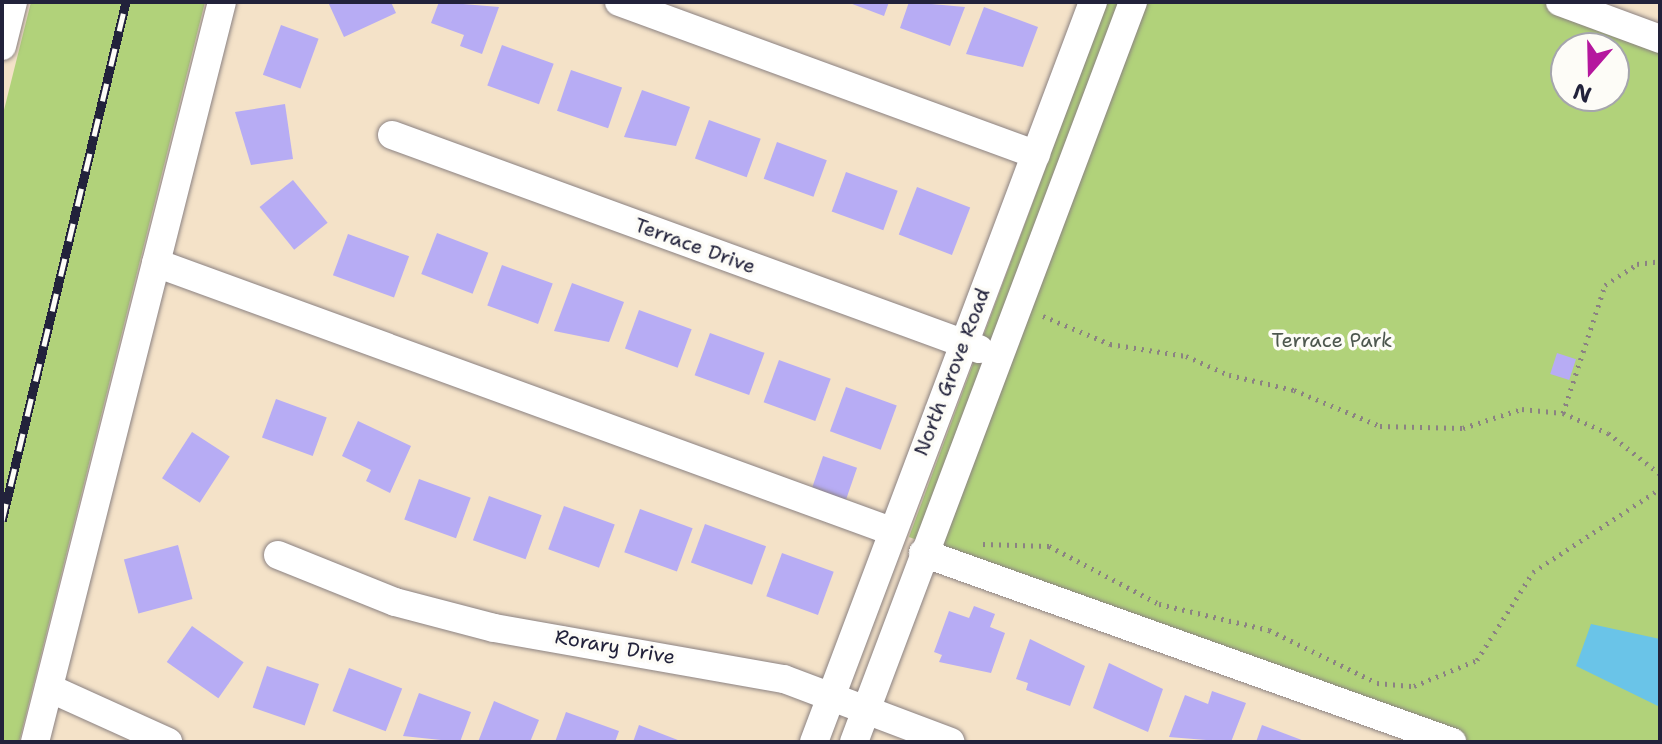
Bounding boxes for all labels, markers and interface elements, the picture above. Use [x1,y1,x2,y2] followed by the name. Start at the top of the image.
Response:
[1550,32,1630,112] north arrow
[1569,77,1595,110] text: N
[631,213,759,279] street label: Terrace Drive
[909,285,995,459] street label: North Grove Road
[1272,328,1392,352] park label: Terrace Park
[553,625,677,669] street label: Rorary Drive

